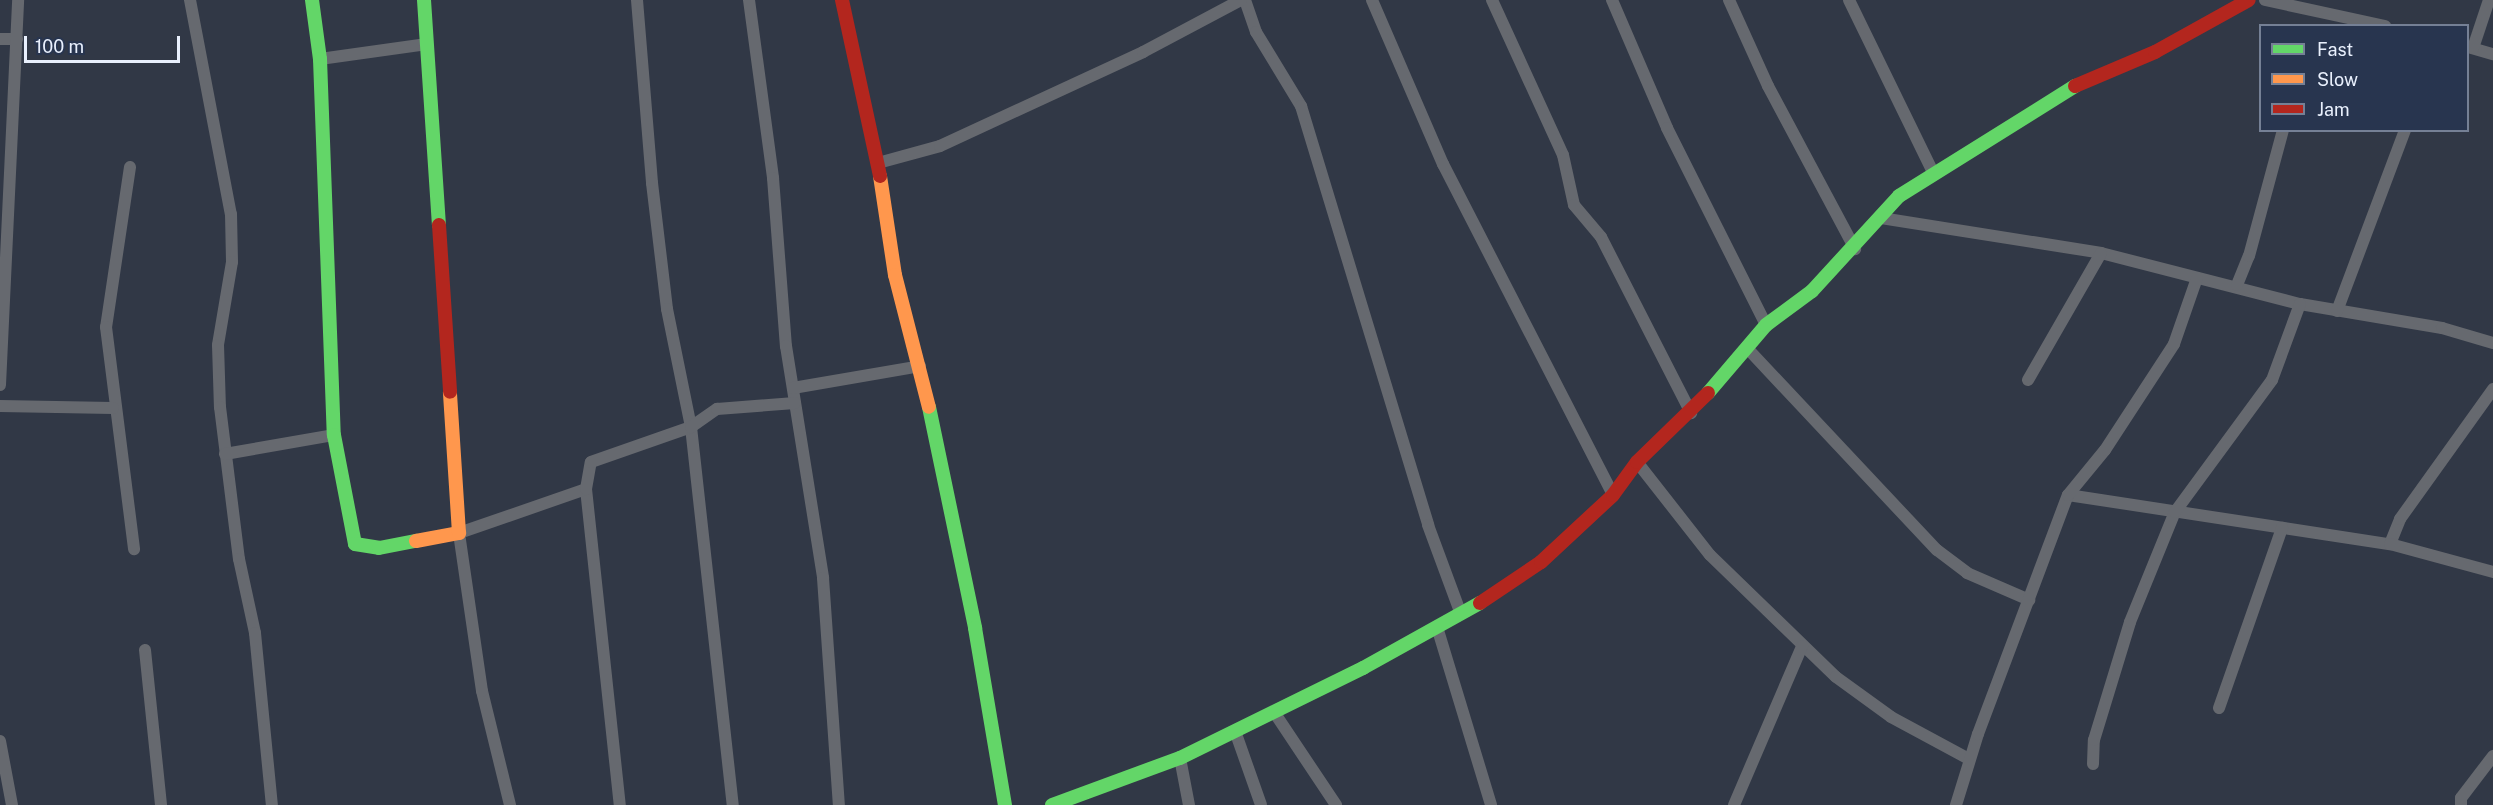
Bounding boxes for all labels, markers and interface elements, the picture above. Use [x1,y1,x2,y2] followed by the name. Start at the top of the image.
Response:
[27,24,183,62] scale bar
[2259,24,2469,132] legend
[35,36,84,57] text: 100 m
[2317,39,2353,60] text: Fast
[2317,69,2358,90] text: Slow
[2317,99,2350,120] text: Jam

